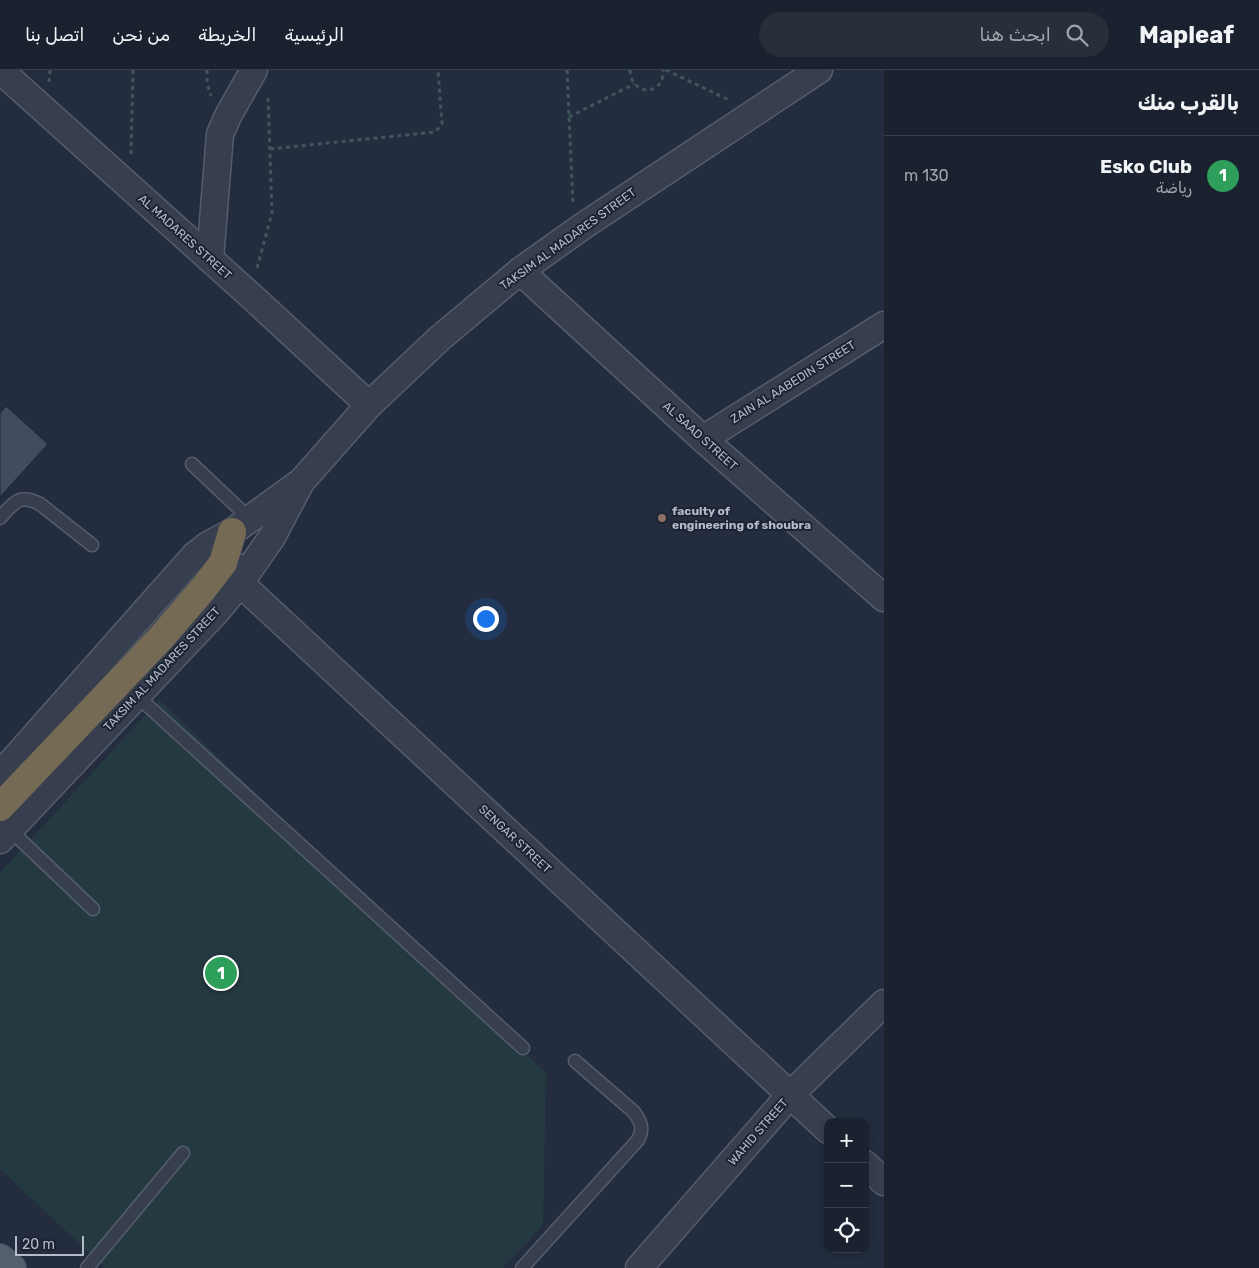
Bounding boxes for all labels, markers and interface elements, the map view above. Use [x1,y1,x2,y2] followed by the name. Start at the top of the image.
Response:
[759,12,1109,57] search box
[1063,21,1091,49] icon: search
[1139,21,1234,49] text: Mapleaf
[979,23,1051,46] text: ابحث هنا
[25,24,84,46] text: اتصل بنا
[112,24,170,46] text: من نحن
[198,24,256,46] text: الخريطة
[284,24,344,46] text: الرئيسية
[1138,90,1239,115] text: بالقرب منك
[1100,155,1192,178] text: Esko Club
[904,166,949,185] text: 130 m
[1219,166,1227,185] text: 1
[1156,178,1192,197] text: رياضة
[497,185,639,293] street label: TAKSIM AL MADARES STREET
[136,192,234,283] street label: AL MADARES STREET
[728,338,858,426] street label: ZAIN AL AABEDIN STREET
[660,399,740,473] street label: AL SAAD STREET
[672,504,811,532] place label: faculty of engineering of shoubra
[656,512,668,524] marker: faculty of engineering of shoubra
[101,604,223,734] street label: TAKSIM AL MADARES STREET
[473,606,499,632] your location
[476,802,554,876] street label: SENGAR STREET
[205,954,237,992] pin: 1
[725,1096,791,1168] street label: WAHID STREET
[824,1118,869,1253] map controls
[824,1118,869,1163] button: +
[824,1163,869,1208] button: −
[824,1208,869,1253] button: locate
[15,1233,84,1256] scale bar
[22,1236,55,1253] text: 20 m

